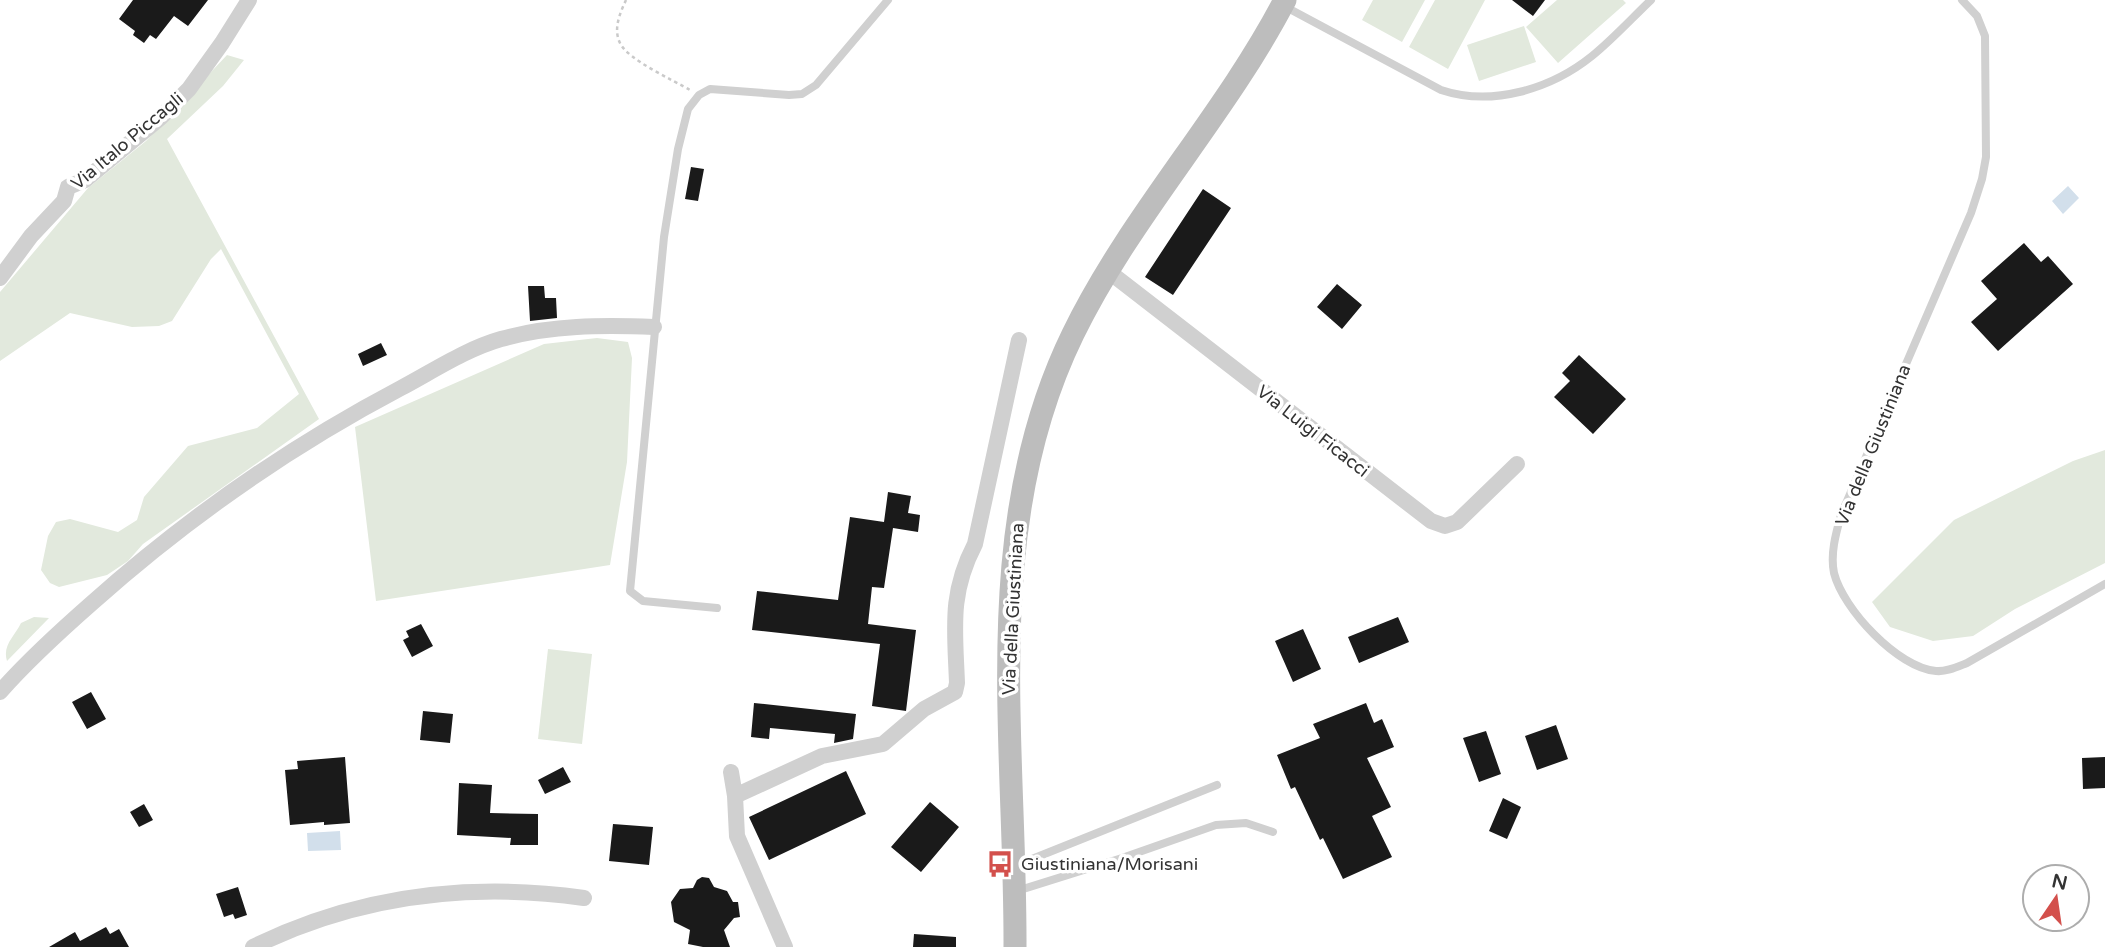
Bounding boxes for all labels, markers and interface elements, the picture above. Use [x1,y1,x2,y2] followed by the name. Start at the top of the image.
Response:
[66,88,188,194] street label: Via Italo Piccagli
[1830,361,1916,529] street label: Via della Giustiniana
[1252,380,1374,482] street label: Via Luigi Ficacci
[998,522,1028,696] street label: Via della Giustiniana
[985,849,1015,879] bus stop icon: Giustiniana/Morisani
[1021,853,1198,875] place label: Giustiniana/Morisani
[2021,863,2091,933] north arrow
[2050,870,2070,895] text: N

